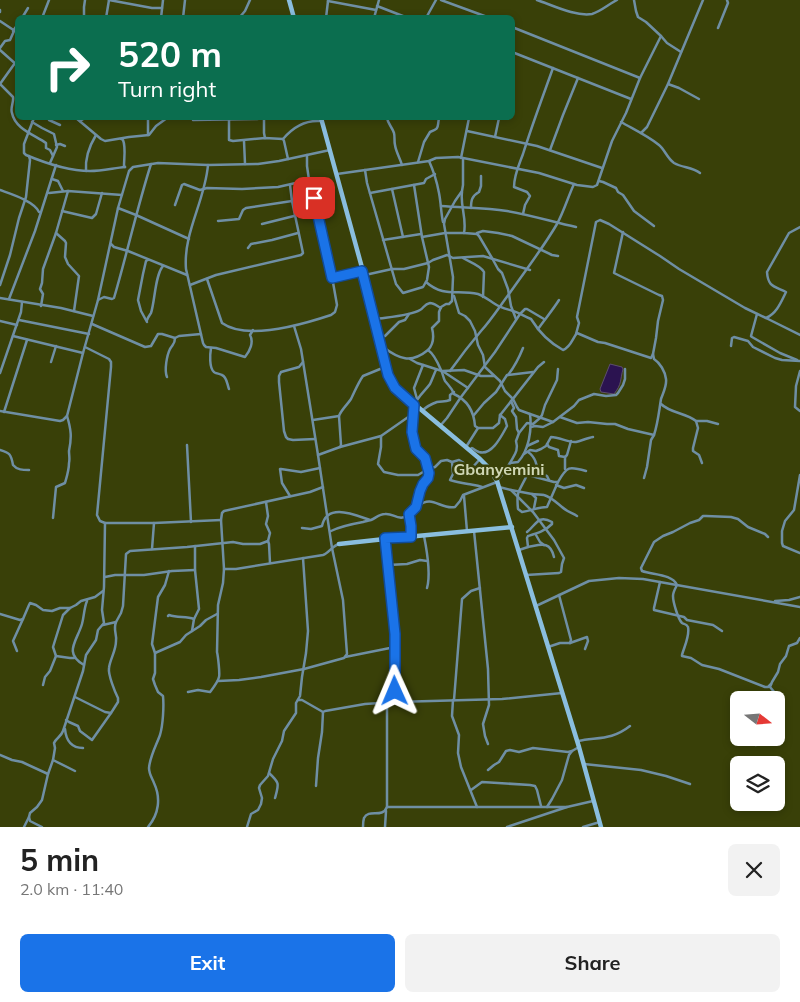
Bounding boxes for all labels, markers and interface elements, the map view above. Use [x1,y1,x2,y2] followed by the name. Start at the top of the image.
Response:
[118,32,222,76] text: 520 m
[35,35,100,100] icon: right
[118,75,216,103] text: Turn right
[293,177,335,219] pin
[300,184,328,212] icon: arrive
[454,459,544,479] district label: Gbanyemini
[368,664,420,716] position arrow
[730,691,785,746] north arrow
[730,691,785,811] map controls
[730,756,785,811] button: layers
[20,841,99,879] text: 5 min
[728,844,780,896] button: close
[20,879,123,899] text: 2.0 km · 11:40
[20,934,395,992] button: Exit
[405,934,780,992] button: Share

